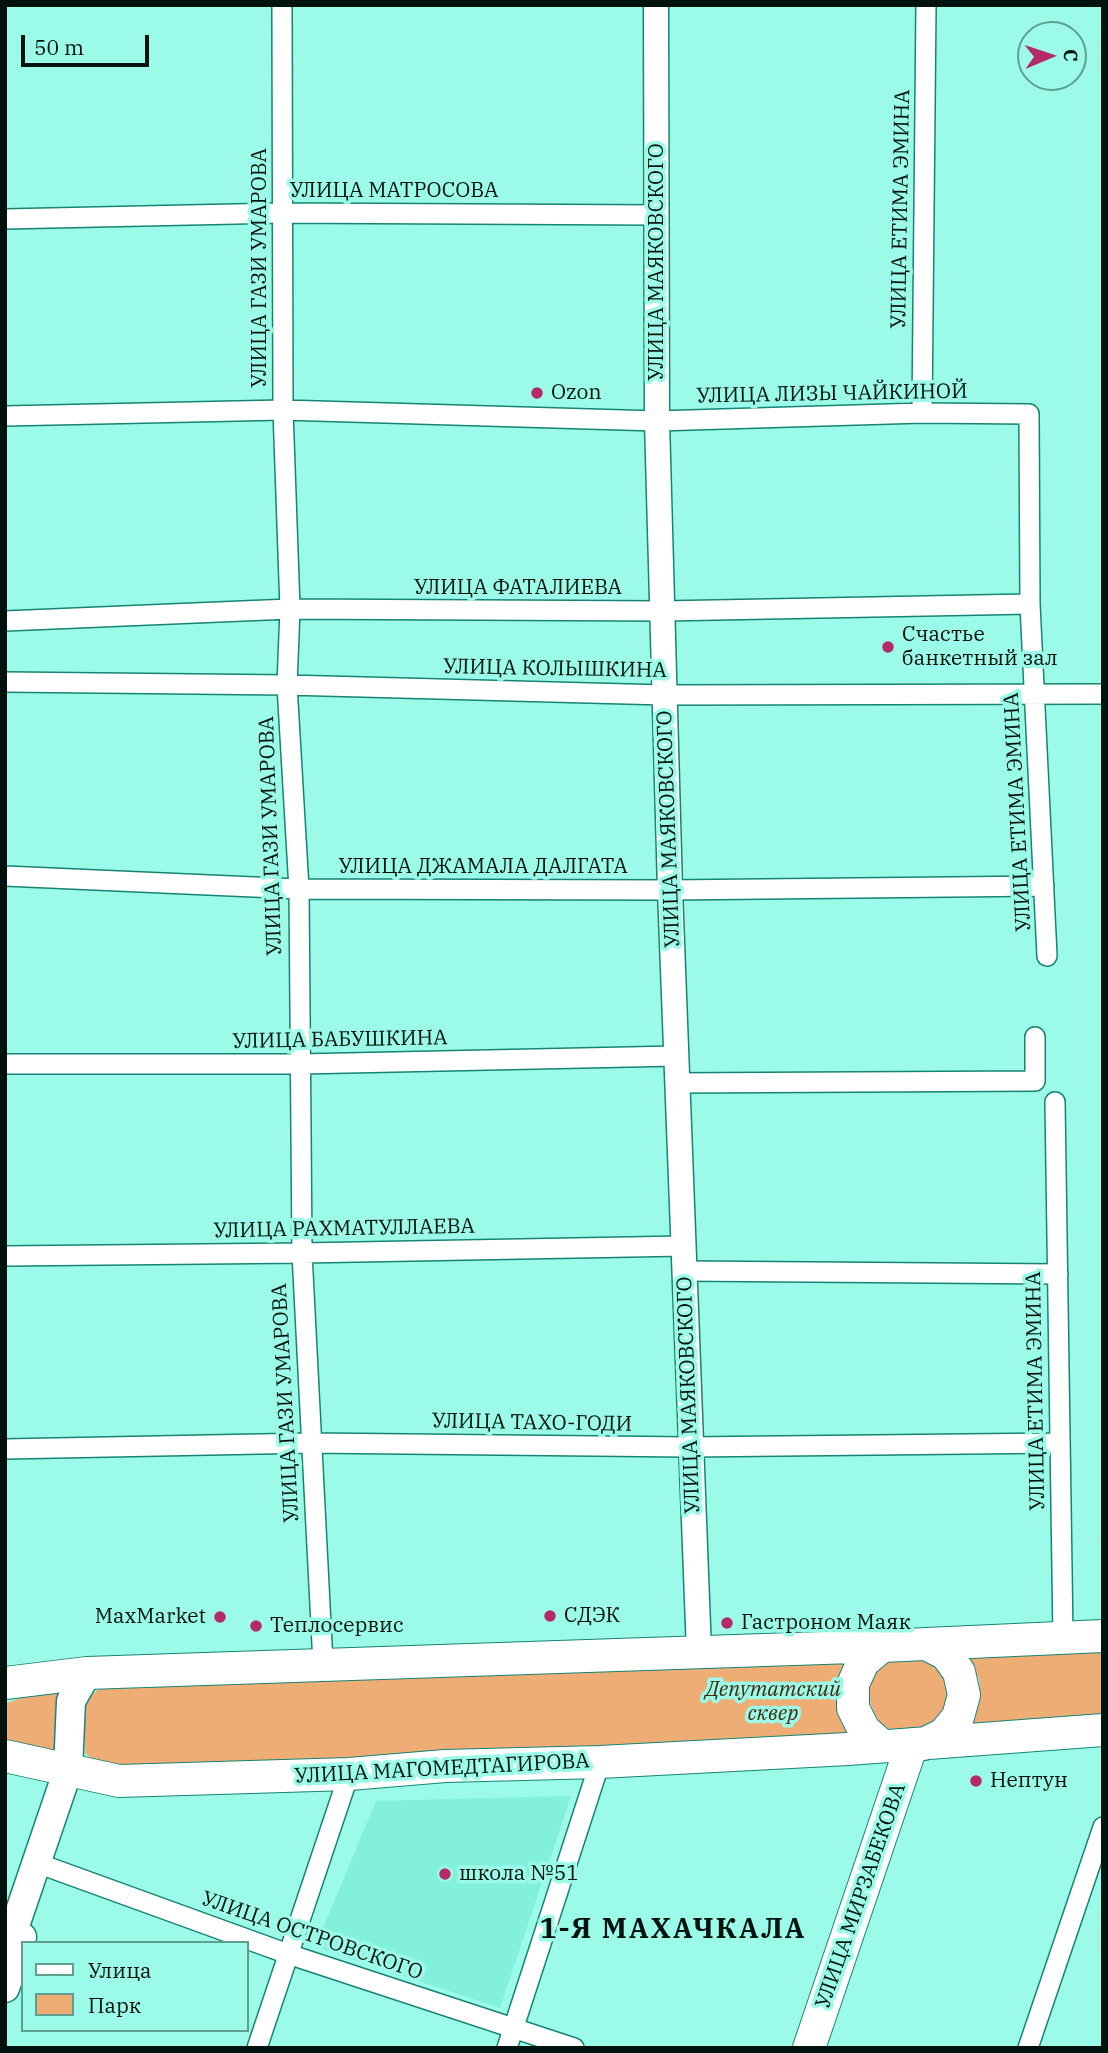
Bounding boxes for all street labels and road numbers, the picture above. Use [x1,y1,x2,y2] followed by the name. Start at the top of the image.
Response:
[886,89,916,329] street label: УЛИЦА ЕТИМА ЭМИНА
[644,143,670,381] street label: УЛИЦА МАЯКОВСКОГО
[247,148,273,388] street label: УЛИЦА ГАЗИ УМАРОВА
[290,178,498,204] street label: УЛИЦА МАТРОСОВА
[696,379,968,409] street label: УЛИЦА ЛИЗЫ ЧАЙКИНОЙ
[414,575,622,601] street label: УЛИЦА ФАТАЛИЕВА
[443,654,667,684] street label: УЛИЦА КОЛЫШКИНА
[999,692,1037,932] street label: УЛИЦА ЕТИМА ЭМИНА
[652,710,686,948] street label: УЛИЦА МАЯКОВСКОГО
[254,716,288,956] street label: УЛИЦА ГАЗИ УМАРОВА
[338,854,628,880] street label: УЛИЦА ДЖАМАЛА ДАЛГАТА
[232,1026,448,1054] street label: УЛИЦА БАБУШКИНА
[213,1214,475,1244] street label: УЛИЦА РАХМАТУЛЛАЕВА
[1021,1271,1051,1511] street label: УЛИЦА ЕТИМА ЭМИНА
[672,1276,706,1514] street label: УЛИЦА МАЯКОВСКОГО
[267,1283,305,1523] street label: УЛИЦА ГАЗИ УМАРОВА
[432,1409,632,1437] street label: УЛИЦА ТАХО-ГОДИ
[294,1749,590,1789] street label: УЛИЦА МАГОМЕДТАГИРОВА
[811,1780,911,2012] street label: УЛИЦА МИРЗАБЕКОВА
[198,1886,426,1986] street label: УЛИЦА ОСТРОВСКОГО

